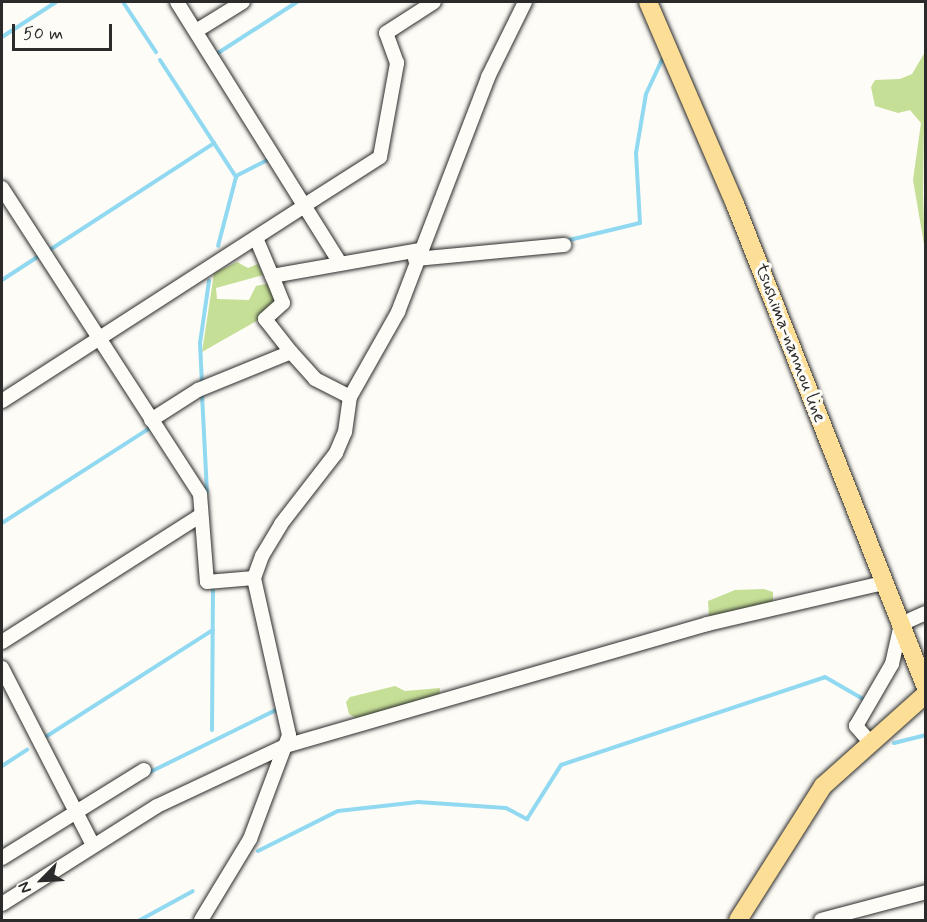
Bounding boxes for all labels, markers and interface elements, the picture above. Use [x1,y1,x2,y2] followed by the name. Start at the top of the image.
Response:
[15,12,116,50] scale bar
[23,22,63,46] text: 50 m
[750,260,830,426] street label: tsushima-nannou line
[12,850,72,910] north arrow
[13,878,37,897] text: N

